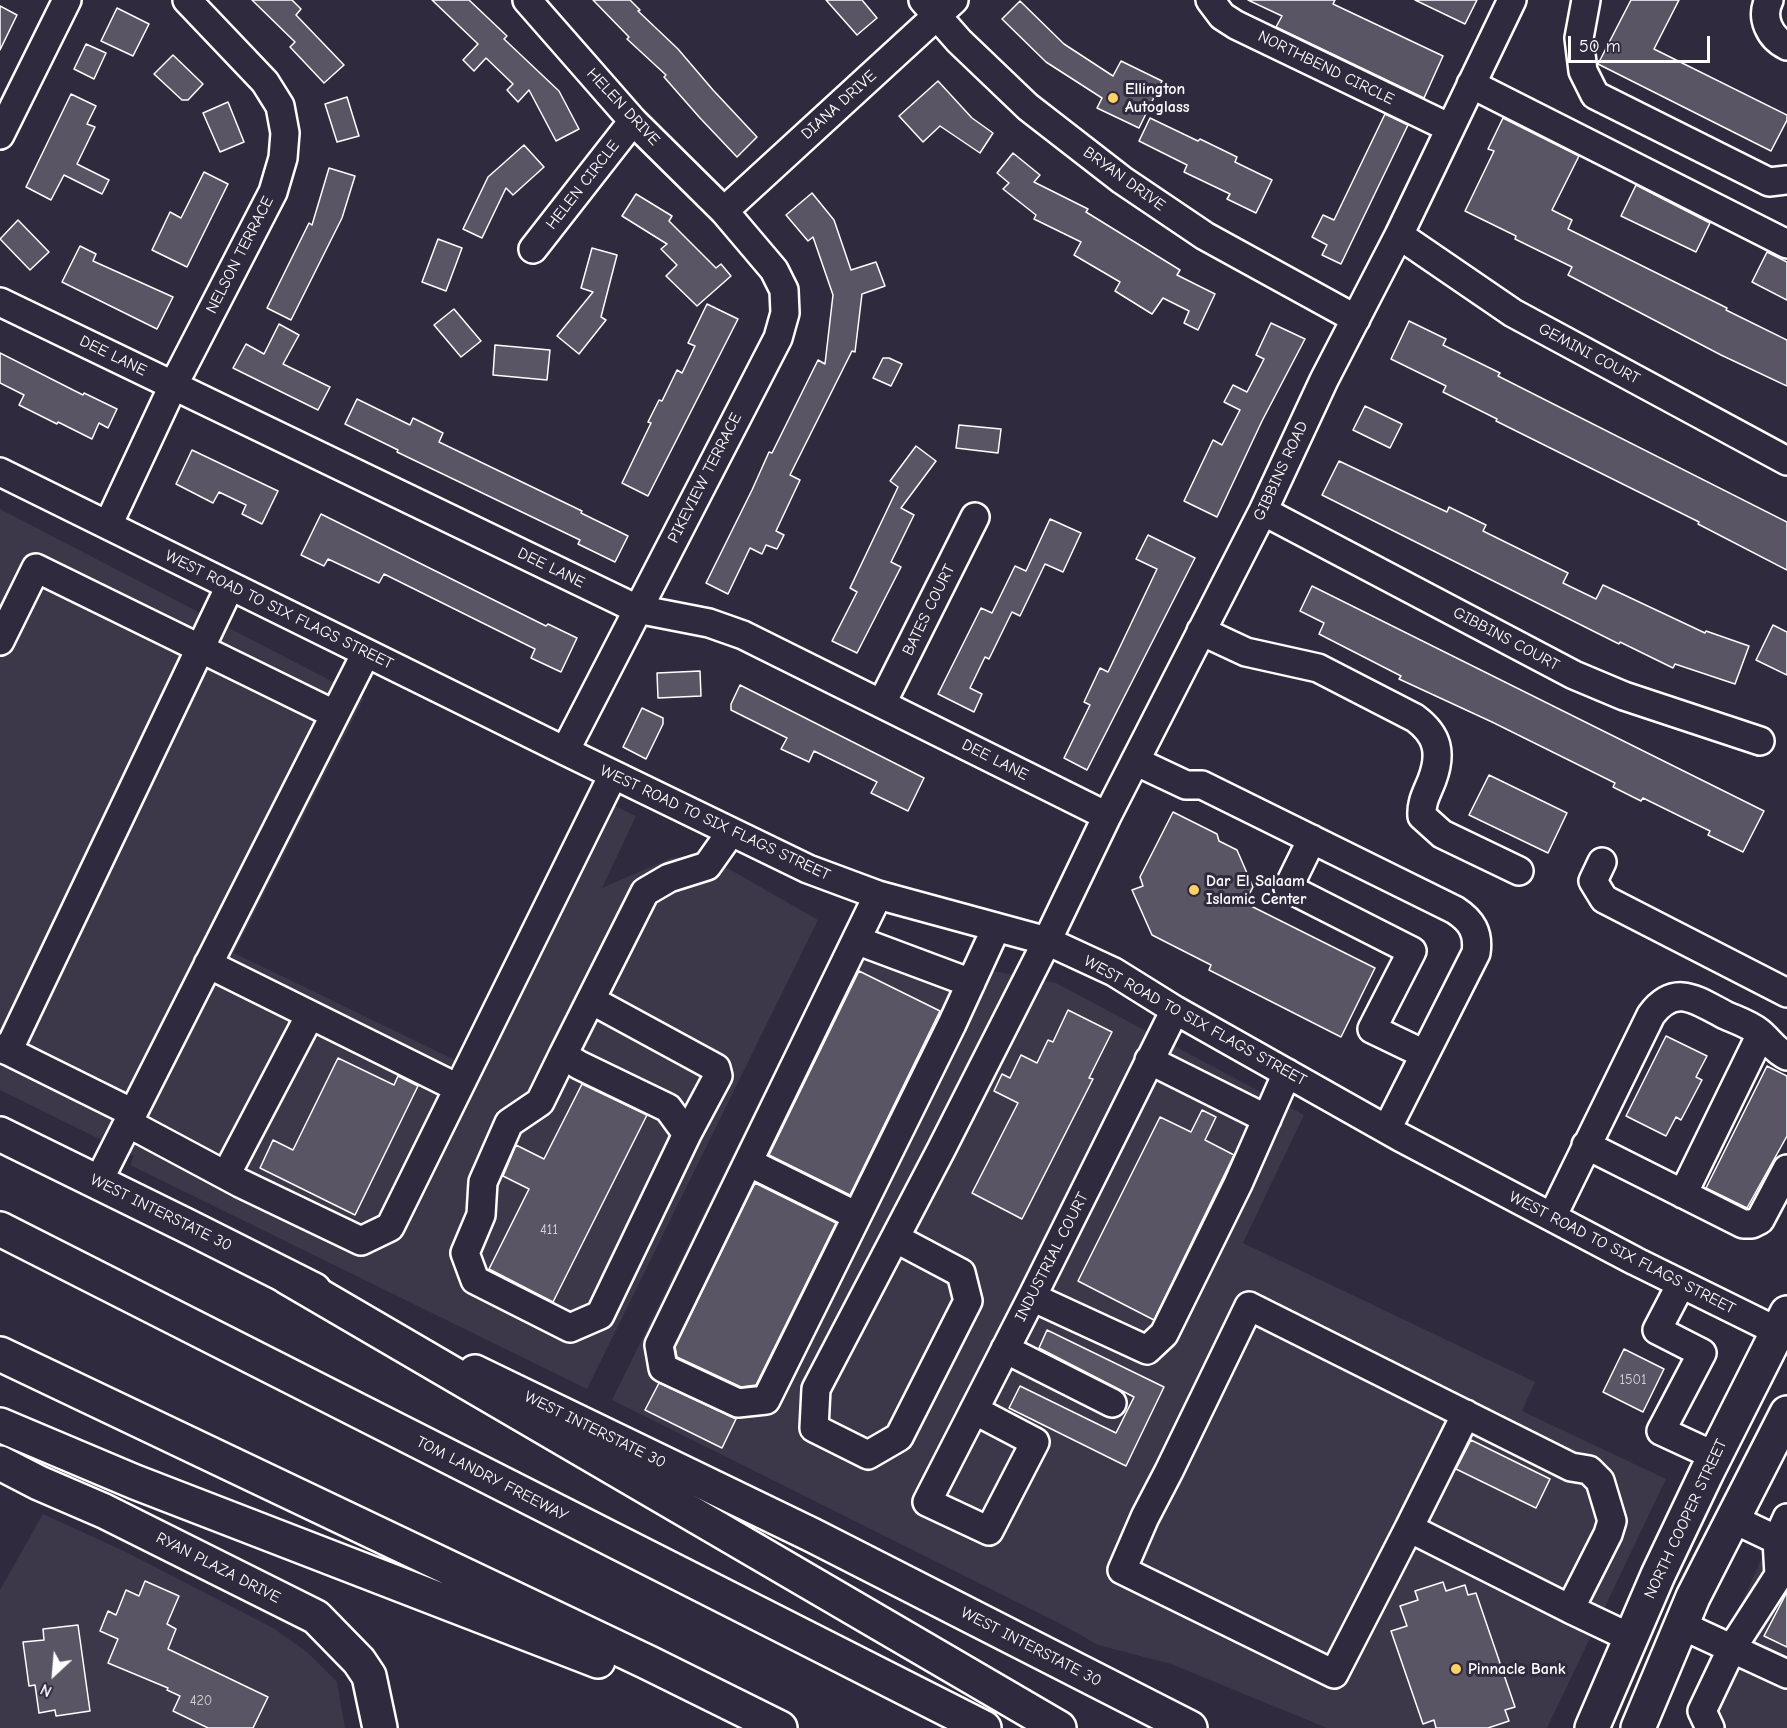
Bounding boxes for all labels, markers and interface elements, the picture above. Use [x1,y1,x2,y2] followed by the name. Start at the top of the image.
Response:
[1571,24,1714,62] scale bar
[1255,27,1397,109] street label: NORTHBEND CIRCLE
[1579,36,1621,57] text: 50 m
[582,64,664,150] street label: HELEN DRIVE
[797,66,881,144] street label: DIANA DRIVE
[1125,79,1190,117] place label: Ellington Autoglass
[1106,91,1120,105] marker: Ellington Autoglass
[542,137,624,233] street label: HELEN CIRCLE
[1079,143,1169,215] street label: BRYAN DRIVE
[202,193,278,317] street label: NELSON TERRACE
[1535,319,1643,389] street label: GEMINI COURT
[76,332,150,380] street label: DEE LANE
[664,410,746,546] street label: PIKEVIEW TERRACE
[1250,418,1312,524] street label: GIBBINS ROAD
[514,544,588,592] street label: DEE LANE
[162,546,396,674] street label: WEST ROAD TO SIX FLAGS STREET
[899,561,959,659] street label: BATES COURT
[1450,603,1562,675] street label: GIBBINS COURT
[958,735,1032,785] street label: DEE LANE
[597,761,833,885] street label: WEST ROAD TO SIX FLAGS STREET
[1206,871,1306,909] place label: Dar El Salaam Islamic Center
[1187,883,1201,897] marker: Dar El Salaam Islamic Center
[1080,952,1310,1090] street label: WEST ROAD TO SIX FLAGS STREET
[87,1170,235,1256] street label: WEST INTERSTATE 30
[1506,1187,1738,1319] street label: WEST ROAD TO SIX FLAGS STREET
[1011,1189,1093,1325] street label: INDUSTRIAL COURT
[540,1222,558,1238] house number: 411
[1619,1372,1647,1388] house number: 1501
[521,1387,669,1473] street label: WEST INTERSTATE 30
[413,1432,571,1526] street label: TOM LANDRY FREEWAY
[1641,1436,1731,1602] street label: NORTH COOPER STREET
[153,1528,283,1608] street label: RYAN PLAZA DRIVE
[957,1603,1105,1691] street label: WEST INTERSTATE 30
[24,1644,84,1704] north arrow
[1468,1659,1565,1679] place label: Pinnacle Bank
[1449,1662,1463,1676] marker: Pinnacle Bank
[37,1680,55,1701] text: N
[190,1693,212,1709] house number: 420

